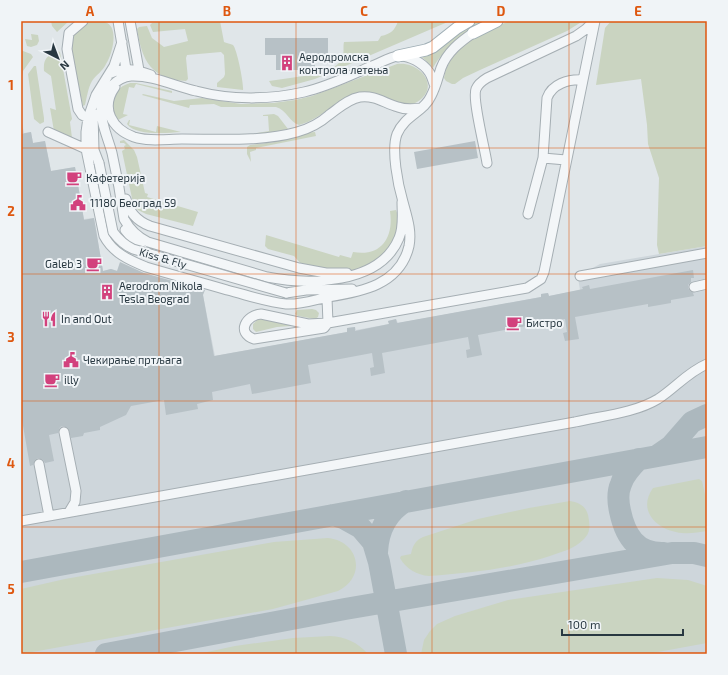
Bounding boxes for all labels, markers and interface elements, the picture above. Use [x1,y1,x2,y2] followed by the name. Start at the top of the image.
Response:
[86,3,95,19] text: A
[223,3,231,19] text: B
[360,3,368,19] text: C
[497,3,506,19] text: D
[634,3,642,19] text: E
[38,38,78,78] north arrow
[299,50,388,76] place label: Аеродромска контрола летења
[278,54,296,72] building icon: Аеродромска контрола летења
[58,58,72,73] text: N
[8,77,14,93] text: 1
[65,169,83,187] cafe icon: Кафетерија
[86,171,145,185] place label: Кафетерија
[69,194,87,212] public building icon: 11180 Београд 59
[90,196,176,209] place label: 11180 Београд 59
[7,203,15,219] text: 2
[138,245,188,271] street label: Kiss & Fly
[85,255,103,273] cafe icon: Galeb 3
[45,257,82,270] place label: Galeb 3
[119,279,203,305] place label: Aerodrom Nikola Tesla Beograd
[98,283,116,301] building icon: Aerodrom Nikola Tesla Beograd
[40,310,58,328] restaurant icon: In and Out
[61,312,112,325] place label: In and Out
[505,314,523,332] cafe icon: Бистро
[526,316,563,329] place label: Бистро
[7,329,15,345] text: 3
[62,351,80,369] public building icon: Чекирање пртљага
[83,353,182,366] place label: Чекирање пртљага
[43,371,61,389] cafe icon: illy
[64,373,79,386] place label: illy
[7,455,15,471] text: 4
[7,581,15,597] text: 5
[562,611,683,637] scale bar
[568,617,600,631] text: 100 m

